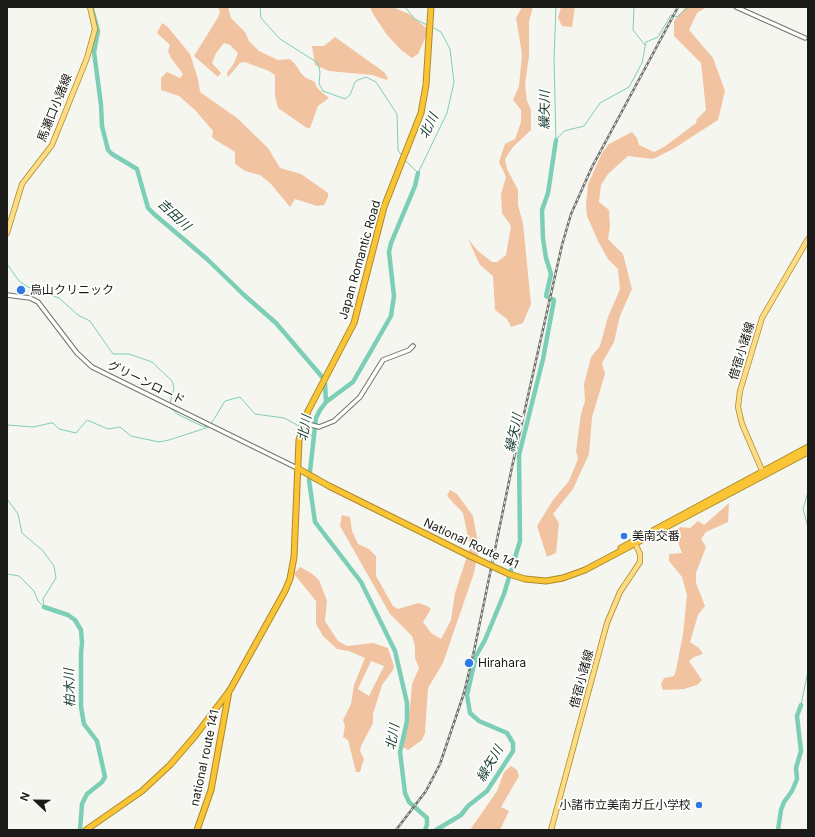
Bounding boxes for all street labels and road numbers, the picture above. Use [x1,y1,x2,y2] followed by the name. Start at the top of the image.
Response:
[35,72,75,144] street label: 馬瀬口小諸線
[336,199,384,321] street label: Japan Romantic Road
[726,320,758,382] street label: 借宿小諸線
[105,358,187,408] street label: グリーンロード
[421,516,521,572] street label: National Route 141
[567,648,597,710] street label: 借宿小諸線
[188,709,222,807] street label: national route 141

